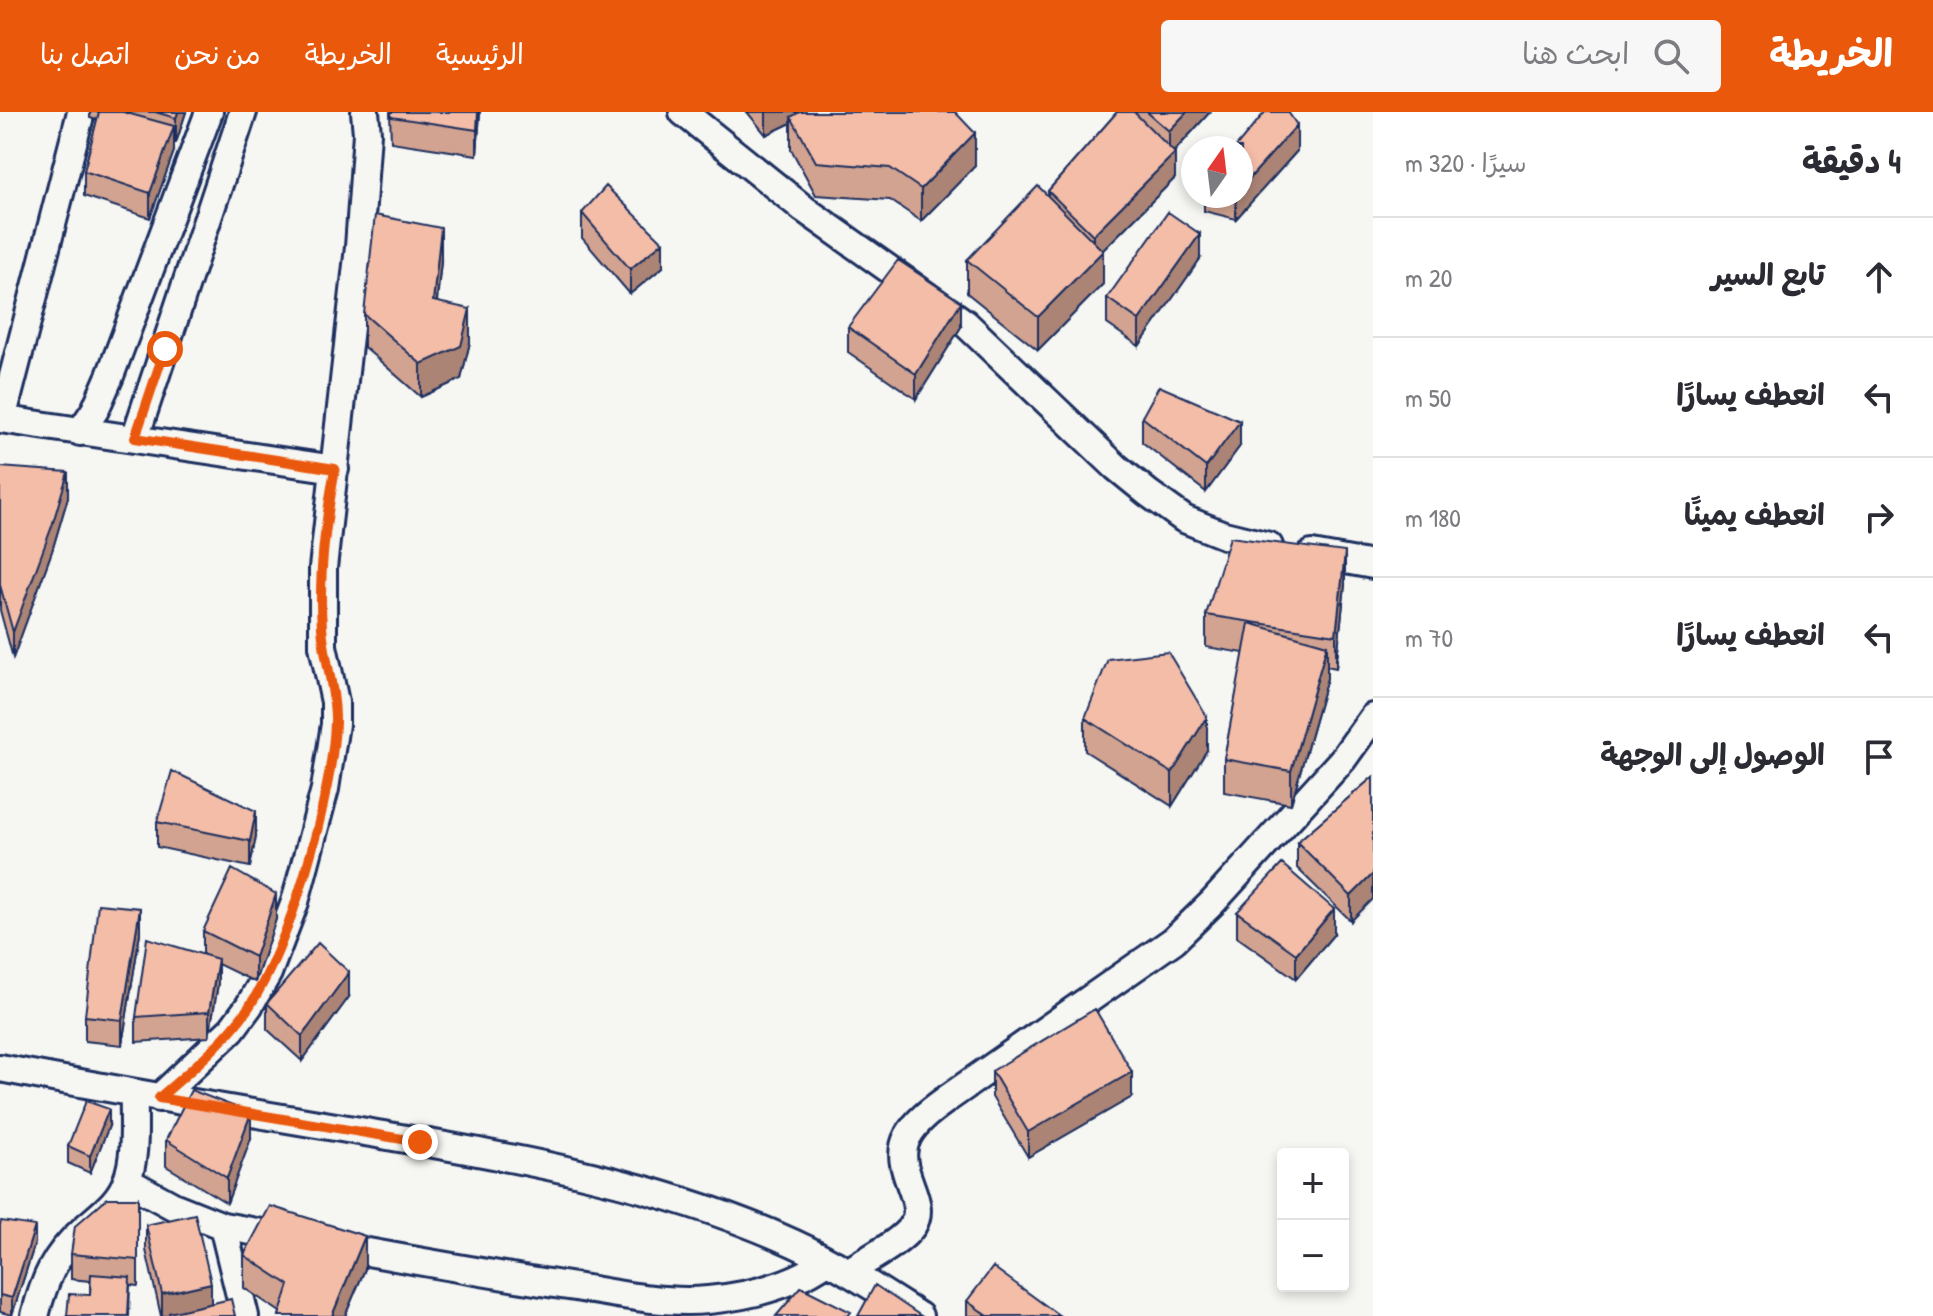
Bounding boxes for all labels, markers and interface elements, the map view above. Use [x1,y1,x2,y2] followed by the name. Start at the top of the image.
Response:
[1161,20,1721,92] search box
[1769,27,1893,79] text: الخريطة
[1522,33,1629,73] text: ابحث هنا
[1649,34,1693,78] icon: search
[40,35,130,73] text: اتصل بنا
[174,35,261,73] text: من نحن
[305,35,392,73] text: الخريطة
[436,35,524,73] text: الرئيسية
[1181,136,1253,208] north arrow
[1802,138,1901,184] text: 4 دقيقة
[1405,145,1527,180] text: سيرًا · 320 m
[1711,254,1825,294] text: تابع السير
[1857,255,1901,299] icon: ahead
[1405,260,1453,295] text: 20 m
[147,331,183,367] route start
[1676,374,1825,414] text: انعطف يسارًا
[1857,375,1901,419] icon: left
[1405,380,1451,415] text: 50 m
[1684,494,1825,534] text: انعطف يمينًا
[1857,495,1901,539] icon: right
[1405,500,1461,535] text: 180 m
[1676,614,1825,654] text: انعطف يسارًا
[1857,615,1901,659] icon: left
[1405,620,1453,655] text: 70 m
[1600,734,1825,774] text: الوصول إلى الوجهة
[1857,735,1901,779] icon: arrive
[402,1124,438,1160] route end
[1277,1148,1349,1292] map controls
[1277,1148,1349,1220] button: +
[1277,1220,1349,1292] button: −

